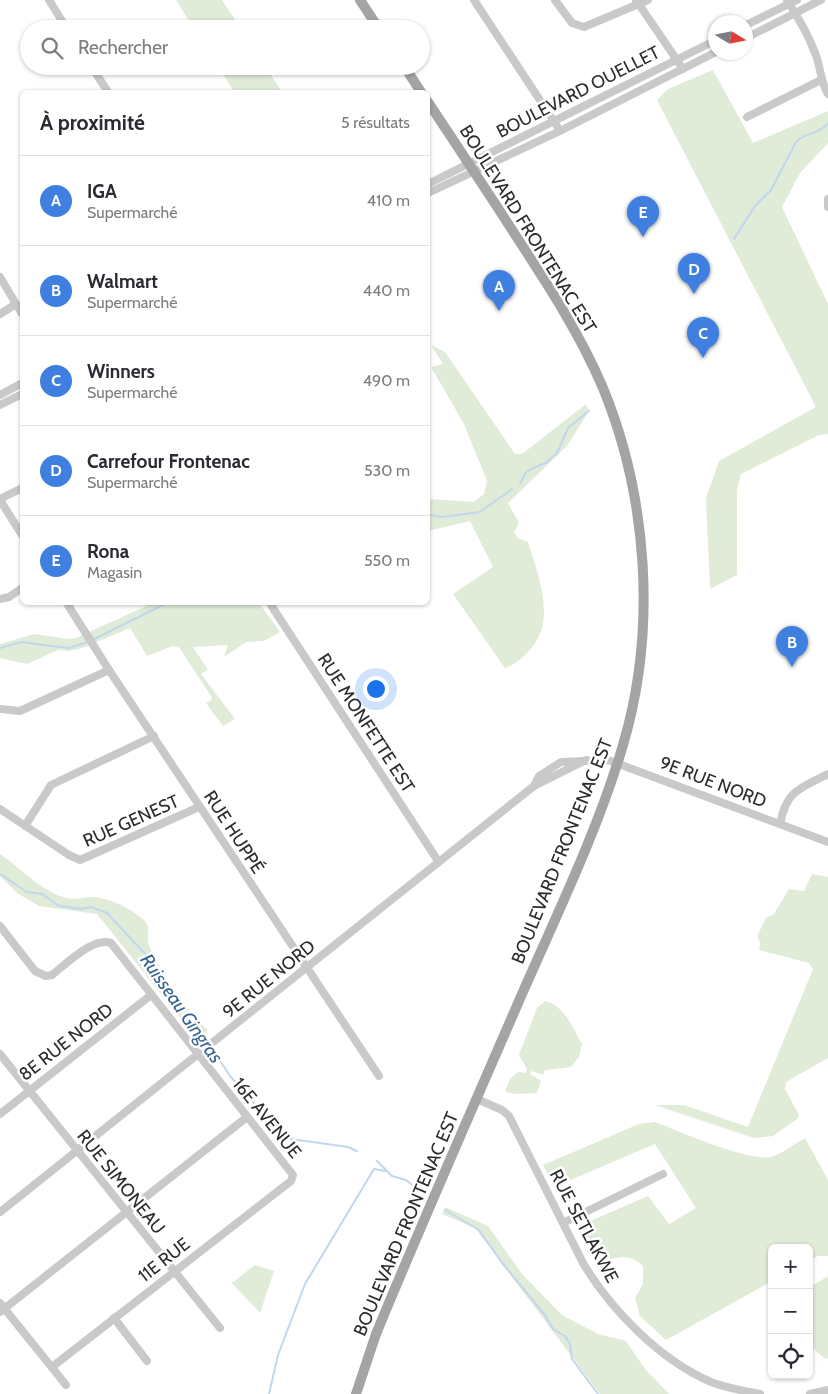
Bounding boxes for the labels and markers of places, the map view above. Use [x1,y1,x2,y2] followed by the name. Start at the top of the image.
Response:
[627,196,659,237] pin: E
[678,253,710,294] pin: D
[483,270,515,311] pin: A
[687,317,719,358] pin: C
[776,626,808,667] pin: B

